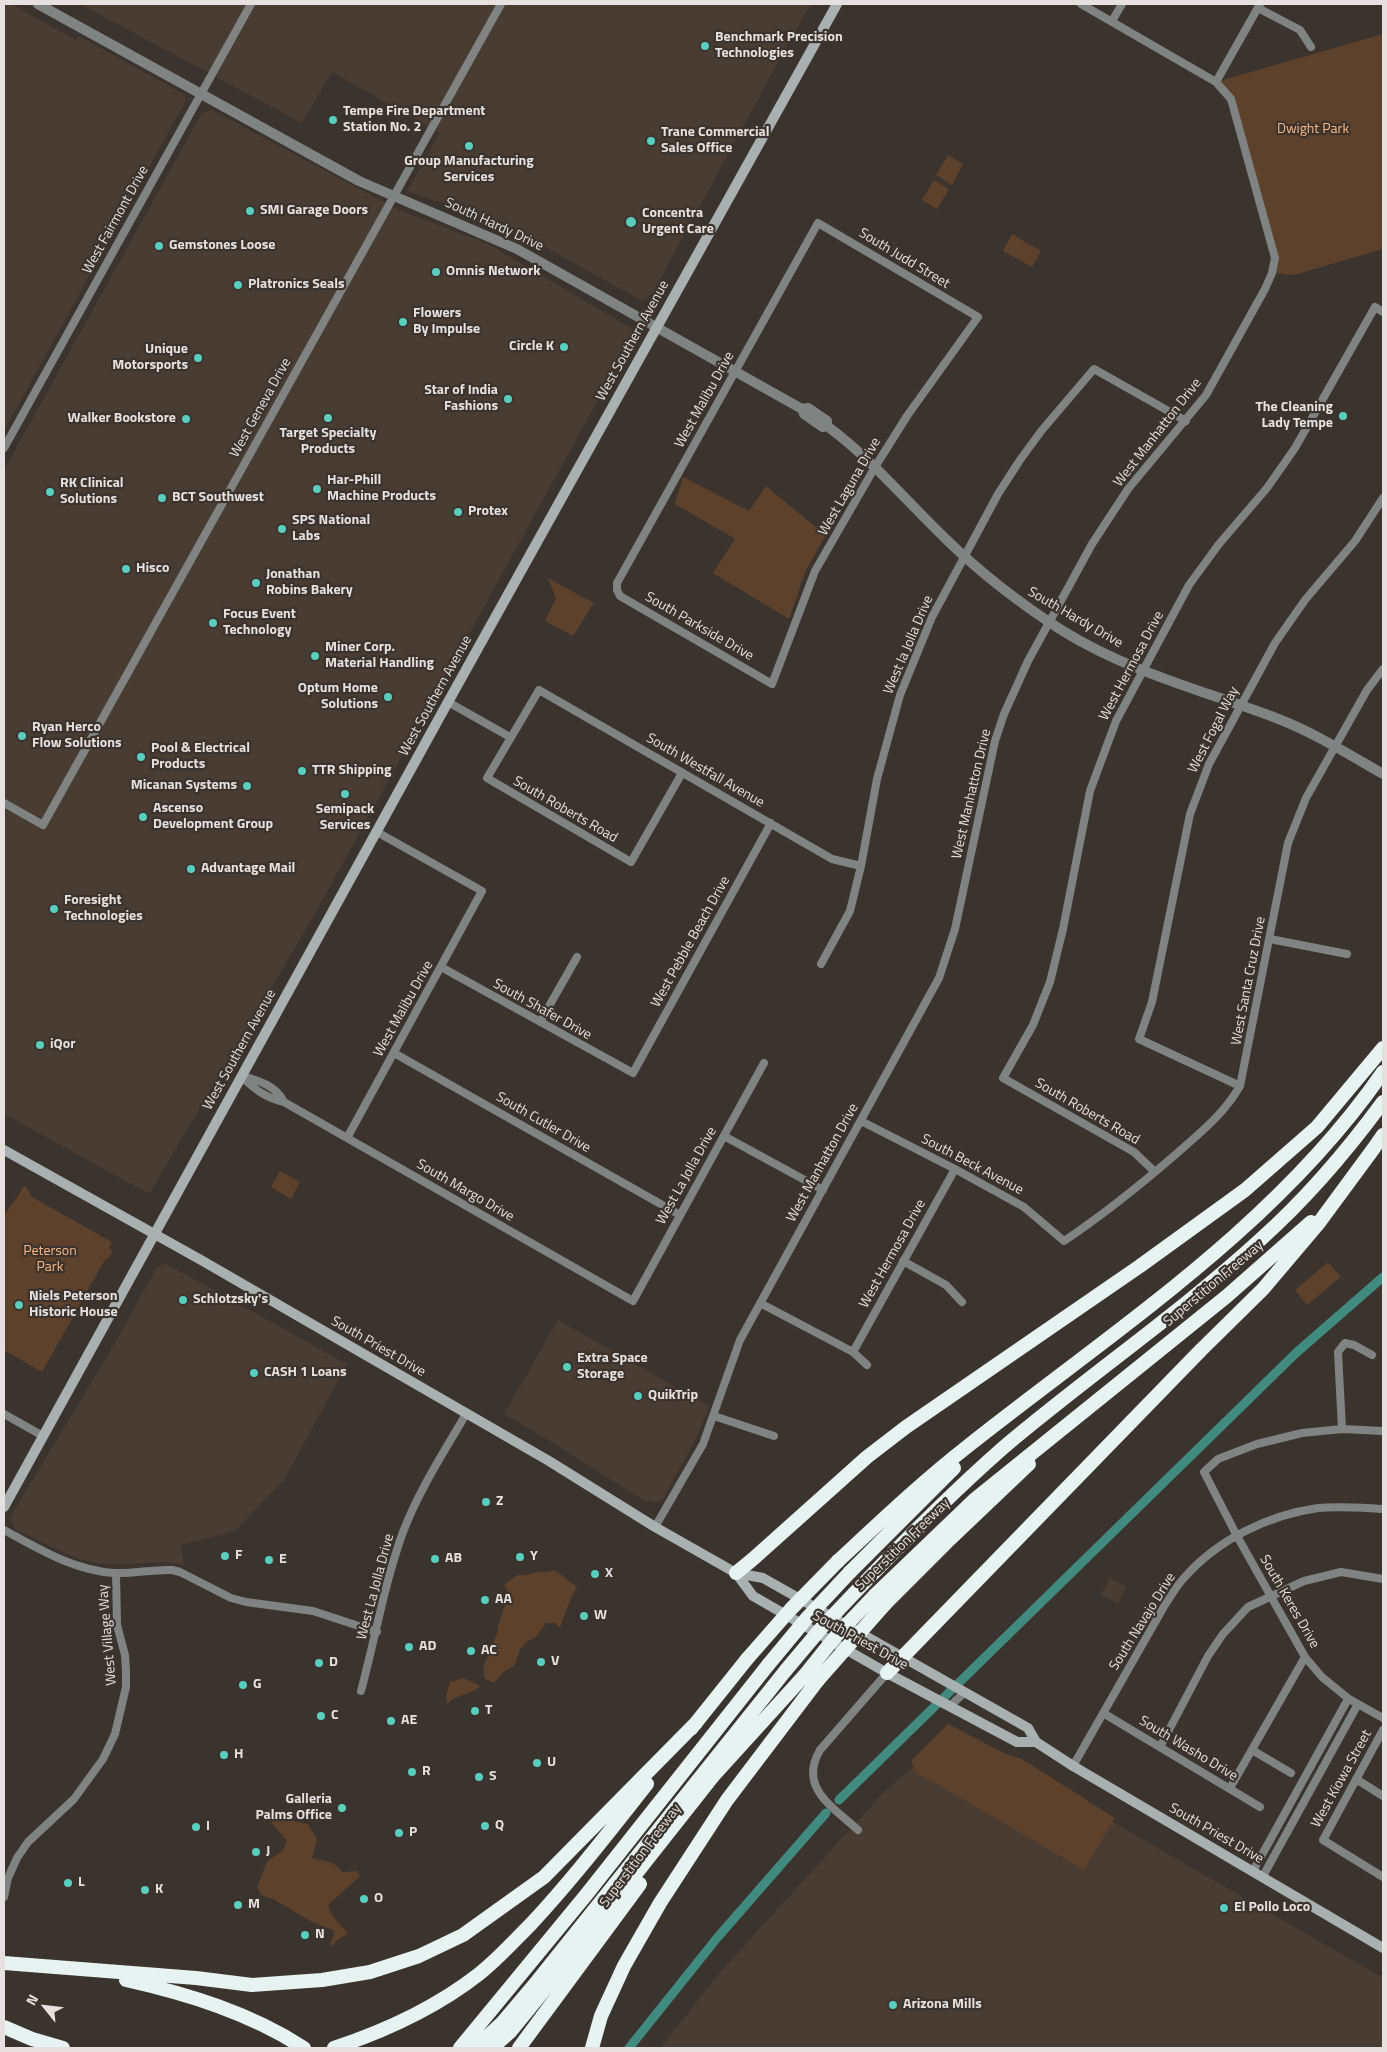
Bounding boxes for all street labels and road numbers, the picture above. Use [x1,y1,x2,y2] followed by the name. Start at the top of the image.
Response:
[79,163,153,277] street label: West Fairmont Drive
[442,195,546,255] street label: South Hardy Drive
[855,225,953,293] street label: South Judd Street
[593,278,673,404] street label: West Southern Avenue
[672,349,738,451] street label: West Malibu Drive
[227,355,295,461] street label: West Geneva Drive
[1110,375,1206,491] street label: West Manhatton Drive
[815,435,885,539] street label: West Laguna Drive
[1025,584,1125,652] street label: South Hardy Drive
[642,589,756,665] street label: South Parkside Drive
[881,593,937,697] street label: West la Jolla Drive
[1096,609,1168,723] street label: West Hermosa Drive
[396,633,476,759] street label: West Southern Avenue
[1185,684,1243,776] street label: West Fogal Way
[949,727,995,861] street label: West Manhatton Drive
[643,730,767,812] street label: South Westfall Avenue
[510,773,620,847] street label: South Roberts Road
[648,874,734,1010] street label: West Pebble Beach Drive
[1228,915,1270,1047] street label: West Santa Cruz Drive
[371,958,437,1060] street label: West Malibu Drive
[490,976,594,1044] street label: South Shafer Drive
[200,987,280,1113] street label: West Southern Avenue
[1032,1075,1142,1149] street label: South Roberts Road
[493,1089,593,1157] street label: South Cutler Drive
[783,1101,863,1225] street label: West Manhatton Drive
[653,1124,721,1228] street label: West La Jolla Drive
[918,1131,1026,1199] street label: South Beck Avenue
[413,1156,517,1226] street label: South Margo Drive
[856,1197,930,1311] street label: West Hermosa Drive
[1161,1237,1267,1331] street label: Superstition Freeway
[328,1313,428,1381] street label: South Priest Drive
[852,1496,954,1594] street label: Superstition Freeway
[354,1532,398,1642] street label: West La Jolla Drive
[1256,1552,1322,1652] street label: South Keres Drive
[1106,1570,1180,1674] street label: South Navajo Drive
[95,1584,121,1686] street label: West Village Way
[809,1608,911,1674] street label: South Priest Drive
[1136,1713,1240,1785] street label: South Washo Drive
[1308,1727,1376,1831] street label: West Kiowa Street
[1166,1800,1266,1868] street label: South Priest Drive
[597,1801,685,1911] street label: Superstition Freeway

